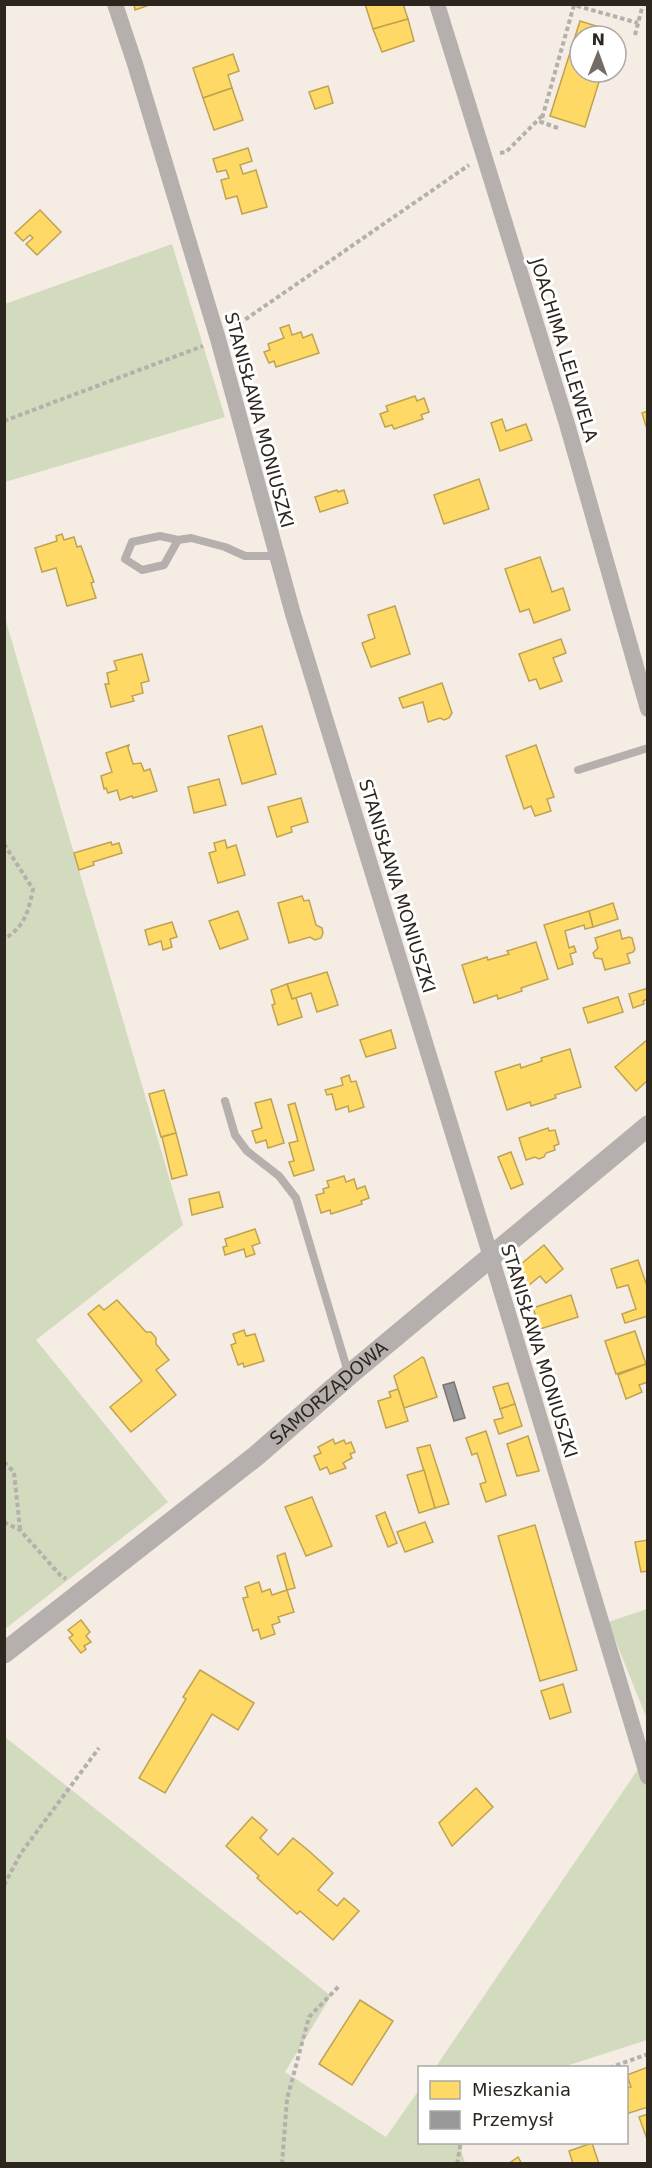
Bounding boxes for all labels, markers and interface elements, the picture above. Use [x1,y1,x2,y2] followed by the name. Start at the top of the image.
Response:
[568,24,628,84] north arrow
[591,30,605,49] text: N
[526,255,603,445] street label: JOACHIMA LELEWELA
[221,310,298,530] street label: STANISŁAWA MONIUSZKI
[355,776,440,995] street label: STANISŁAWA MONIUSZKI
[497,1241,582,1460] street label: STANISŁAWA MONIUSZKI
[265,1336,392,1449] street label: SAMORZĄDOWA
[418,2066,628,2144] legend
[472,2079,571,2100] text: Mieszkania
[472,2109,554,2130] text: Przemysł

